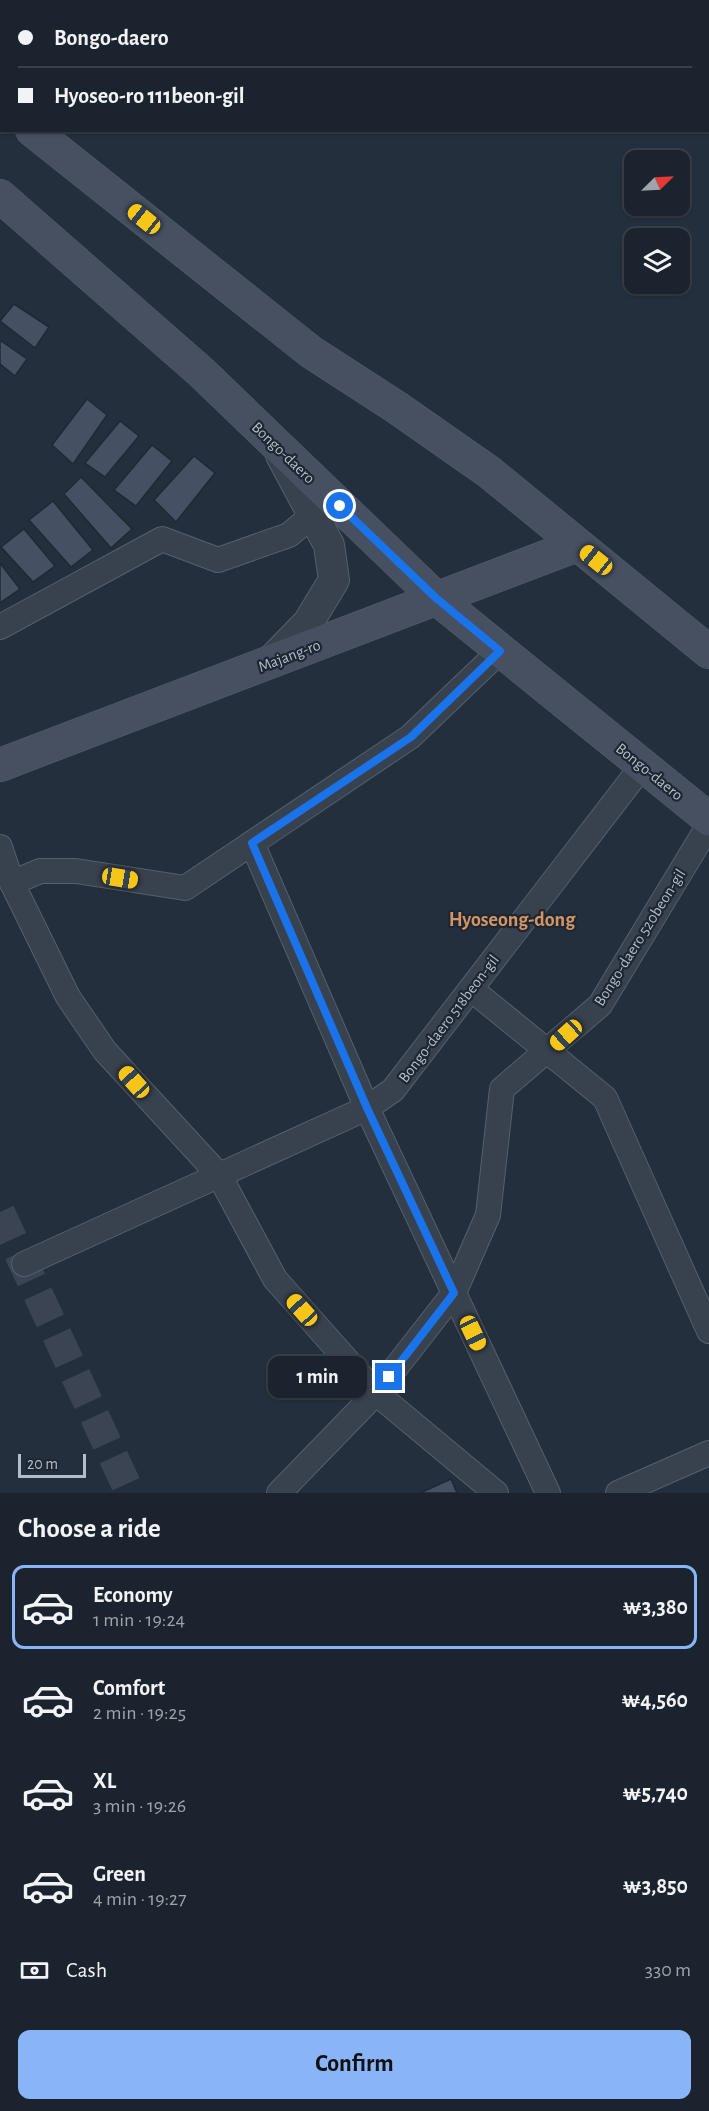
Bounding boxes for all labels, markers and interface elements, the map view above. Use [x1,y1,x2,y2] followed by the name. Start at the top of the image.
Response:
[54,27,169,49] text: Bongo-daero
[54,85,245,107] text: Hyoseo-ro 111beon-gil
[624,150,690,216] north arrow
[624,150,690,294] map controls
[124,201,164,237] car
[624,228,690,294] button: layers
[249,419,318,487] street label: Bongo-daero
[326,492,353,519] route start
[576,542,616,578] car
[256,637,323,676] street label: Majang-ro
[613,740,686,804] street label: Bongo-daero
[101,866,139,890] car
[591,866,689,1009] street label: Bongo-daero 520beon-gil
[449,910,576,930] district label: Hyoseong-dong
[396,952,502,1086] street label: Bongo-daero 518beon-gil
[547,1016,585,1054] car
[115,1063,153,1101] car
[283,1291,321,1329] car
[457,1313,489,1353] car
[269,1356,368,1398] callout: 1 min
[375,1363,402,1390] route end
[296,1367,339,1387] text: 1 min
[18,1451,86,1478] scale bar
[27,1456,58,1472] text: 20 m
[18,1515,161,1542] text: Choose a ride
[21,1580,75,1634] icon: car
[93,1584,173,1606] text: Economy
[623,1596,688,1618] text: ₩3,380
[93,1610,185,1630] text: 1 min · 19:24
[21,1673,75,1727] icon: car
[93,1677,165,1699] text: Comfort
[621,1689,688,1711] text: ₩4,560
[93,1703,186,1723] text: 2 min · 19:25
[21,1766,75,1820] icon: car
[93,1770,116,1792] text: XL
[623,1782,688,1804] text: ₩5,740
[93,1796,186,1816] text: 3 min · 19:26
[21,1859,75,1913] icon: car
[93,1863,146,1885] text: Green
[623,1875,688,1897] text: ₩3,850
[93,1889,187,1909] text: 4 min · 19:27
[18,1954,51,1987] icon: cash
[66,1959,107,1981] text: Cash
[645,1960,691,1980] text: 330 m
[18,2030,691,2099] button: Confirm

